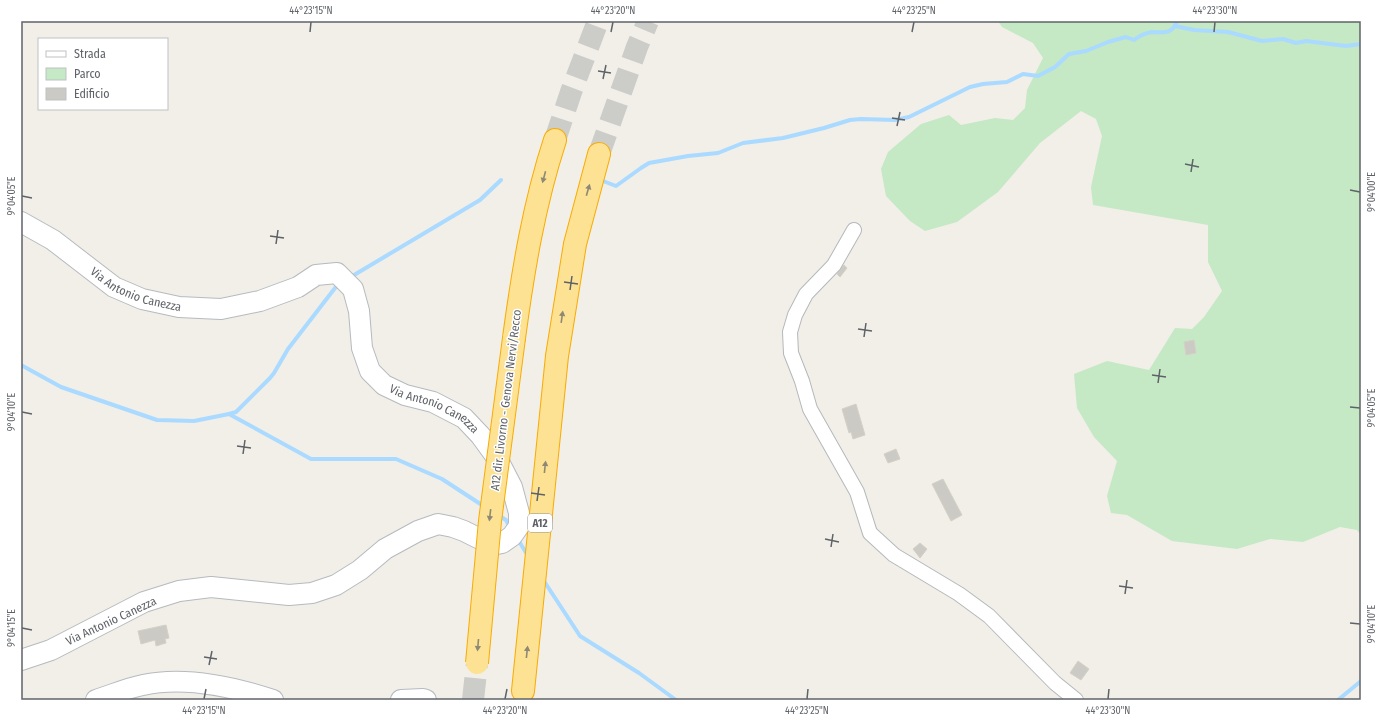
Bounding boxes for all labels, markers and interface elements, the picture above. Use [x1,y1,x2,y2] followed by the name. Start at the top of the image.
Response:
[289,5,333,17] text: 44°23'15"N
[591,5,635,17] text: 44°23'20"N
[892,5,936,17] text: 44°23'25"N
[1193,5,1237,17] text: 44°23'30"N
[38,38,168,110] legend
[74,47,106,61] text: Strada
[74,67,101,81] text: Parco
[74,87,110,101] text: Edificio
[541,171,547,183] one-way arrow
[1366,172,1378,212] text: 9°04'00"E
[6,176,18,216] text: 9°04'05"E
[585,184,591,196] one-way arrow
[88,264,183,314] street label: Via Antonio Canezza
[488,309,524,491] street label: A12 dir. Livorno - Genova Nervi/Recco
[559,311,565,324] one-way arrow
[387,382,482,436] street label: Via Antonio Canezza
[1366,388,1378,428] text: 9°04'05"E
[6,392,18,431] text: 9°04'10"E
[542,461,549,473] one-way arrow
[487,509,494,521] one-way arrow
[528,514,552,532] road number: A12
[64,594,159,648] street label: Via Antonio Canezza
[1366,604,1378,643] text: 9°04'10"E
[6,609,18,647] text: 9°04'15"E
[475,638,482,651] one-way arrow
[523,646,530,658] one-way arrow
[182,705,226,717] text: 44°23'15"N
[483,705,527,717] text: 44°23'20"N
[785,705,829,717] text: 44°23'25"N
[1086,705,1130,717] text: 44°23'30"N

